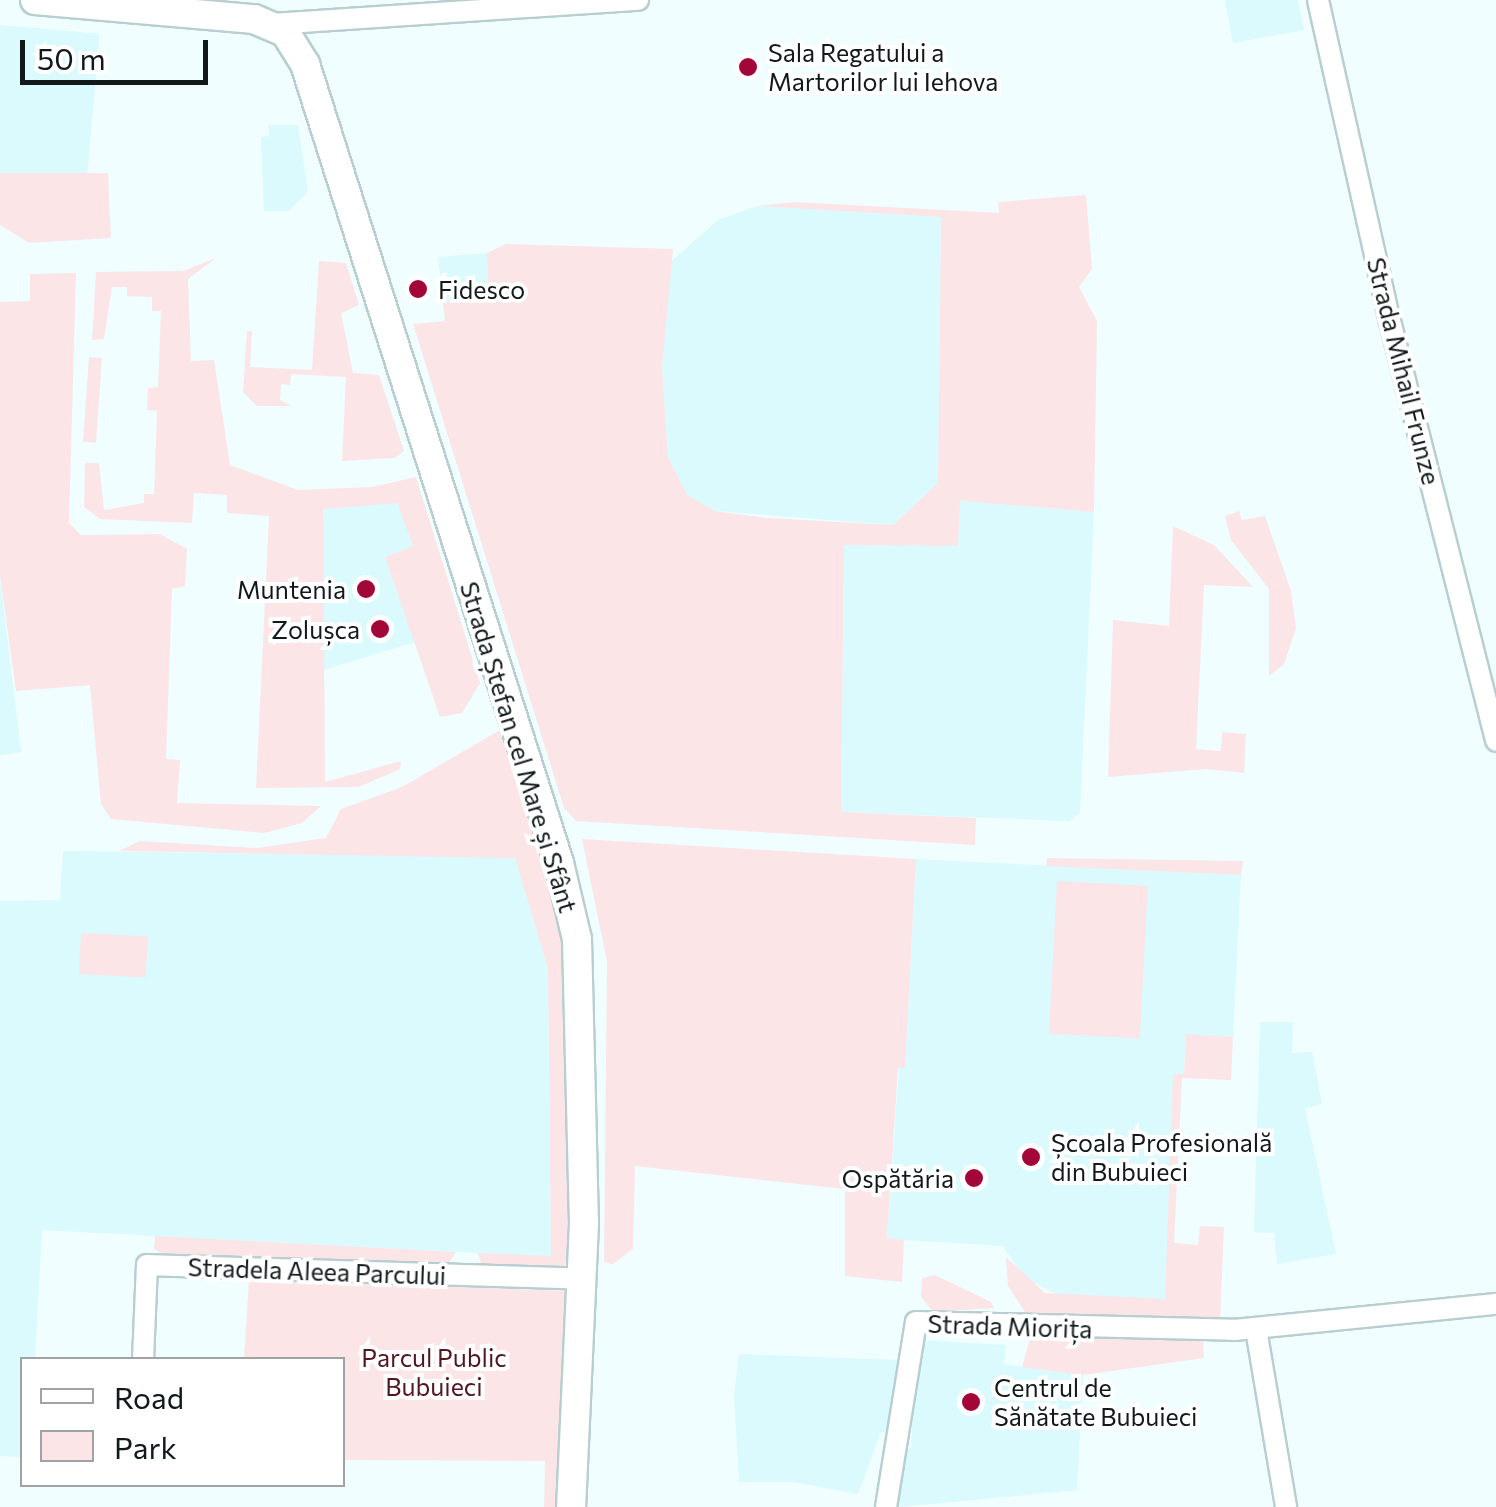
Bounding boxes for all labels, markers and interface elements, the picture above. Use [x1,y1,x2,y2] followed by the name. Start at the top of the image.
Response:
[25,20,212,82] scale bar
[768,38,998,97] place label: Sala Regatului a Martorilor lui Iehova
[37,39,106,76] text: 50 m
[737,56,759,78] marker: Sala Regatului a Martorilor lui Iehova
[1361,254,1447,488] street label: Strada Mihail Frunze
[438,274,525,304] place label: Fidesco
[407,278,429,300] marker: Fidesco
[237,574,346,604] place label: Muntenia
[355,578,377,600] marker: Muntenia
[454,578,584,916] street label: Strada Ștefan cel Mare și Sfânt
[271,614,360,644] place label: Zolușca
[369,618,391,640] marker: Zolușca
[1051,1128,1272,1187] place label: Școala Profesională din Bubuieci
[1020,1146,1042,1168] marker: Școala Profesională din Bubuieci
[842,1163,954,1193] place label: Ospătăria
[963,1167,985,1189] marker: Ospătăria
[187,1251,447,1291] street label: Stradela Aleea Parcului
[927,1308,1093,1344] street label: Strada Miorița
[361,1343,507,1402] park label: Parcul Public Bubuieci
[20,1357,345,1487] legend
[994,1373,1198,1432] place label: Centrul de Sănătate Bubuieci
[114,1378,184,1415] text: Road
[958,1389,984,1415] marker: Centrul de Sănătate Bubuieci
[114,1428,177,1465] text: Park

